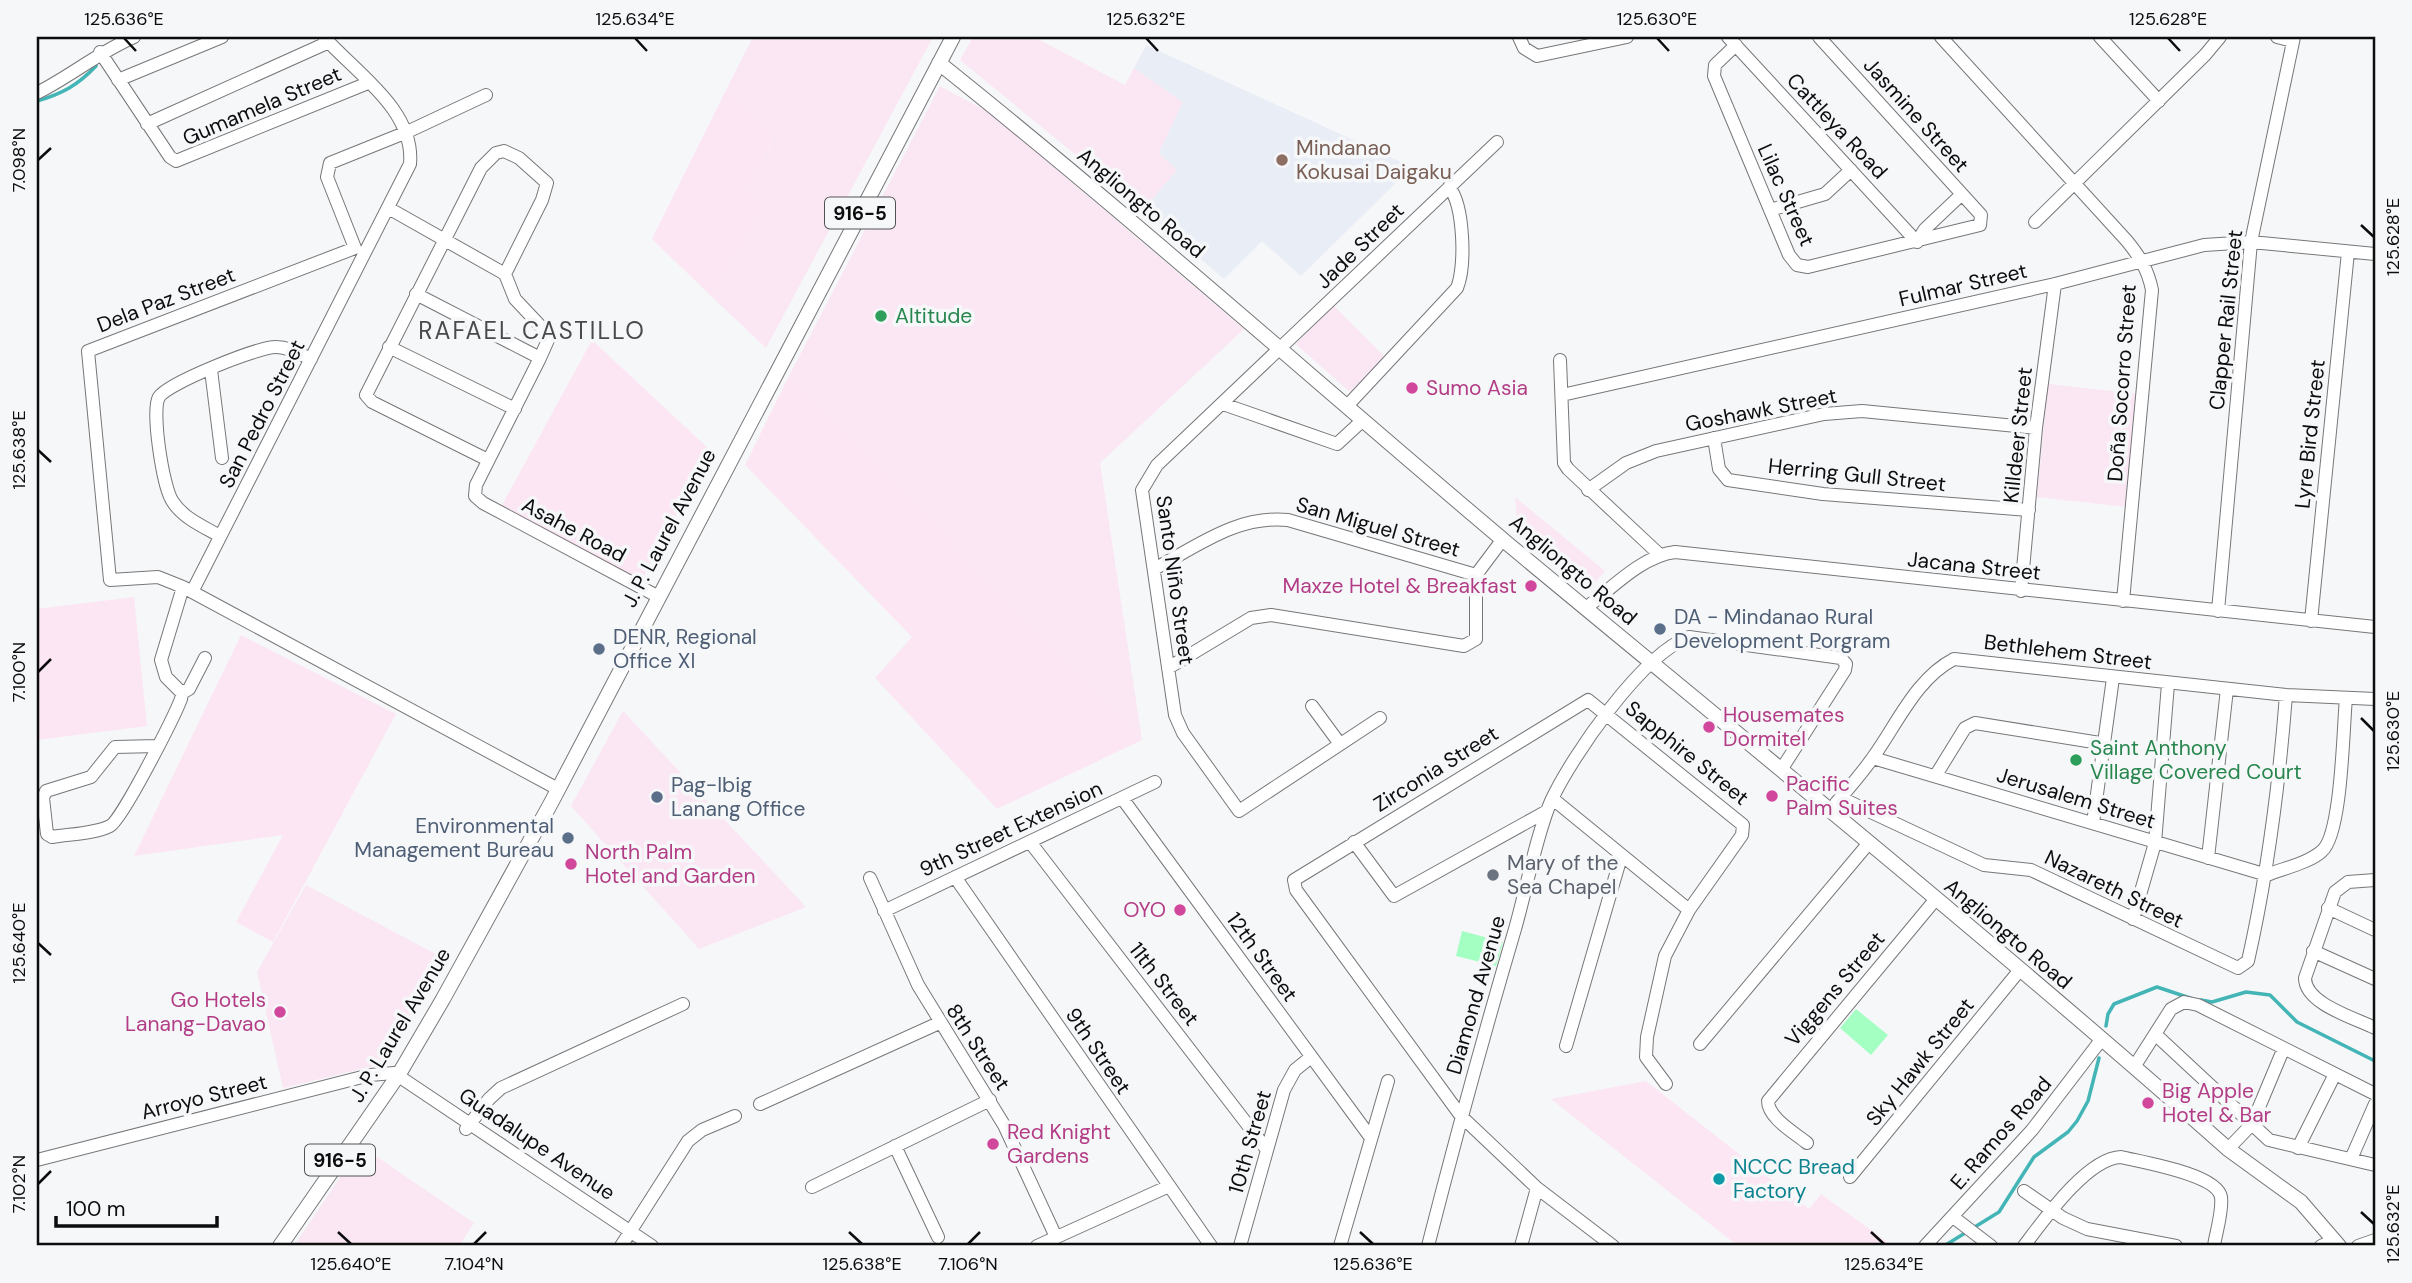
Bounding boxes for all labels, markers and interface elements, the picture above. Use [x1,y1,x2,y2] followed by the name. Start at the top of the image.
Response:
[84,7,164,31] text: 125.636°E
[595,7,675,31] text: 125.634°E
[1107,7,1185,31] text: 125.632°E
[1617,7,1697,31] text: 125.630°E
[2129,7,2207,31] text: 125.628°E
[1857,52,1975,178] street label: Jasmine Street
[178,60,346,152] street label: Gumamela Street
[1780,67,1894,185] street label: Cattleya Road
[7,128,31,192] text: 7.098°N
[1296,134,1452,186] place label: Mindanao Kokusai Daigaku
[1751,139,1821,251] street label: Lilac Street
[1071,141,1211,265] street label: Angliongto Road
[1274,152,1290,168] marker: Mindanao Kokusai Daigaku
[825,197,895,228] road number: 916-5
[1310,197,1410,295] street label: Jade Street
[2381,198,2405,276] text: 125.628°E
[2203,228,2249,412] street label: Clapper Rail Street
[1896,257,2030,313] street label: Fulmar Street
[93,261,239,339] street label: Dela Paz Street
[2101,283,2143,483] street label: Doña Socorro Street
[895,302,972,330] place label: Altitude
[873,308,889,324] marker: Altitude
[418,315,646,346] district label: RAFAEL CASTILLO
[213,335,311,493] street label: San Pedro Street
[2288,358,2332,510] street label: Lyre Bird Street
[1997,366,2039,504] street label: Killdeer Street
[1426,374,1528,402] place label: Sumo Asia
[1404,380,1420,396] marker: Sumo Asia
[1683,382,1839,438] street label: Goshawk Street
[7,410,31,490] text: 125.638°E
[615,444,723,612] street label: J. P. Laurel Avenue
[1767,452,1947,498] street label: Herring Gull Street
[1293,490,1463,564] street label: San Miguel Street
[517,491,631,569] street label: Asahe Road
[1149,493,1201,667] street label: Santo Niño Street
[1503,508,1643,632] street label: Angliongto Road
[1906,545,2042,587] street label: Jacana Street
[1282,572,1517,600] place label: Maxze Hotel & Breakfast
[1523,578,1539,594] marker: Maxze Hotel & Breakfast
[1674,603,1890,655] place label: DA - Mindanao Rural Development Porgram
[1652,621,1668,637] marker: DA - Mindanao Rural Development Porgram
[613,623,757,675] place label: DENR, Regional Office XI
[1982,628,2154,676] street label: Bethlehem Street
[591,641,607,657] marker: DENR, Regional Office XI
[7,642,31,702] text: 7.100°N
[2381,691,2405,771] text: 125.630°E
[1619,694,1755,812] street label: Sapphire Street
[1723,701,1845,753] place label: Housemates Dormitel
[1701,719,1717,735] marker: Housemates Dormitel
[1368,720,1504,818] street label: Zirconia Street
[2090,734,2302,786] place label: Saint Anthony Village Covered Court
[2068,752,2084,768] marker: Saint Anthony Village Covered Court
[1993,761,2159,835] street label: Jerusalem Street
[1786,770,1898,822] place label: Pacific Palm Suites
[671,771,806,823] place label: Pag-Ibig Lanang Office
[915,774,1107,884] street label: 9th Street Extension
[1764,788,1780,804] marker: Pacific Palm Suites
[649,789,665,805] marker: Pag-Ibig Lanang Office
[354,812,554,864] place label: Environmental Management Bureau
[560,830,576,846] marker: Environmental Management Bureau
[585,838,756,890] place label: North Palm Hotel and Garden
[2040,843,2188,935] street label: Nazareth Street
[1507,849,1619,901] place label: Mary of the Sea Chapel
[563,856,579,872] marker: North Palm Hotel and Garden
[1485,867,1501,883] marker: Mary of the Sea Chapel
[1938,872,2078,996] street label: Angliongto Road
[1123,896,1166,924] place label: OYO
[1172,902,1188,918] marker: OYO
[7,903,31,983] text: 125.640°E
[1220,907,1304,1007] street label: 12th Street
[1440,912,1512,1078] street label: Diamond Avenue
[1779,926,1891,1052] street label: Viggens Street
[1123,937,1205,1031] street label: 11th Street
[343,942,457,1108] street label: J. P. Laurel Avenue
[125,986,266,1038] place label: Go Hotels Lanang-Davao
[1860,992,1980,1132] street label: Sky Hawk Street
[940,998,1016,1096] street label: 8th Street
[1059,1002,1137,1100] street label: 9th Street
[272,1004,288,1020] marker: Go Hotels Lanang-Davao
[138,1068,270,1126] street label: Arroyo Street
[1944,1070,2058,1196] street label: E. Ramos Road
[2162,1077,2272,1129] place label: Big Apple Hotel & Bar
[453,1081,621,1207] street label: Guadalupe Avenue
[1222,1087,1278,1197] street label: 10th Street
[2140,1095,2156,1111] marker: Big Apple Hotel & Bar
[1007,1118,1111,1170] place label: Red Knight Gardens
[985,1136,1001,1152] marker: Red Knight Gardens
[305,1144,375,1176] road number: 916-5
[1733,1153,1855,1205] place label: NCCC Bread Factory
[7,1155,31,1213] text: 7.102°N
[1711,1171,1727,1187] marker: NCCC Bread Factory
[56,1185,217,1229] scale bar
[2381,1185,2405,1263] text: 125.632°E
[66,1195,126,1223] text: 100 m
[311,1252,391,1276] text: 125.640°E
[444,1252,504,1276] text: 7.104°N
[822,1252,902,1276] text: 125.638°E
[938,1252,998,1276] text: 7.106°N
[1333,1252,1413,1276] text: 125.636°E
[1844,1252,1924,1276] text: 125.634°E

